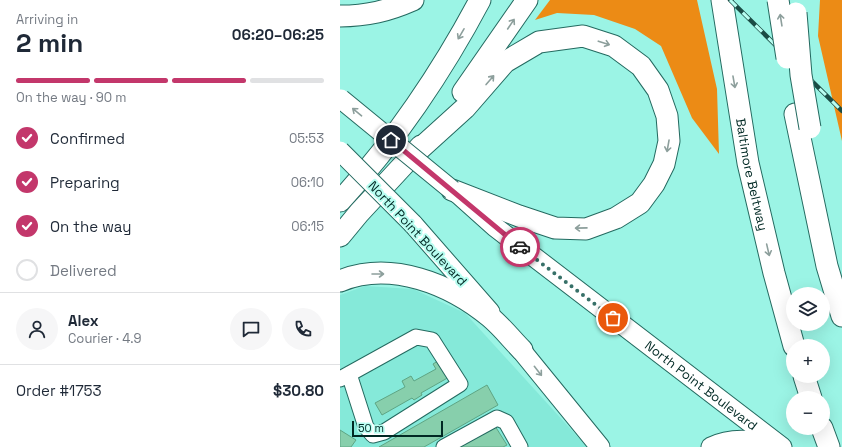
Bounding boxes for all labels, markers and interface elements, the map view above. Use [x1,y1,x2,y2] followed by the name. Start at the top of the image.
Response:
[16,11,78,28] text: Arriving in
[777,14,785,27] one-way arrow
[507,19,515,30] one-way arrow
[232,25,324,44] text: 06:20–06:25
[16,26,83,60] text: 2 min
[457,28,465,40] one-way arrow
[598,40,611,47] one-way arrow
[485,74,494,85] one-way arrow
[730,75,738,88] one-way arrow
[16,89,127,106] text: On the way · 90 m
[351,108,362,117] one-way arrow
[732,117,772,232] street label: Baltimore Beltway
[374,123,408,157] pin
[16,127,38,149] icon: check
[50,129,125,148] text: Confirmed
[380,129,402,151] icon: home
[289,130,324,147] text: 05:53
[663,139,671,152] one-way arrow
[16,171,38,193] icon: check
[50,173,120,192] text: Preparing
[291,174,324,191] text: 06:10
[365,177,471,289] street label: North Point Boulevard
[16,215,38,237] icon: check
[50,217,131,236] text: On the way
[291,218,324,235] text: 06:15
[575,225,588,232] one-way arrow
[500,227,540,267] courier
[509,236,531,258] icon: car
[765,243,773,256] one-way arrow
[50,261,117,280] text: Delivered
[371,270,384,278] one-way arrow
[786,287,830,435] map controls
[786,287,830,331] button: layers
[596,301,630,335] pin
[602,307,624,329] icon: bag
[16,308,58,350] button: person
[230,308,272,350] button: chat
[282,308,324,350] button: phone
[68,311,99,330] text: Alex
[68,330,142,347] text: Courier · 4.9
[641,337,761,434] street label: North Point Boulevard
[786,339,830,383] button: +
[534,366,543,377] one-way arrow
[16,381,102,400] text: Order #1753
[273,381,324,400] text: $30.80
[786,391,830,435] button: −
[352,419,443,438] scale bar
[358,421,384,435] text: 50 m

